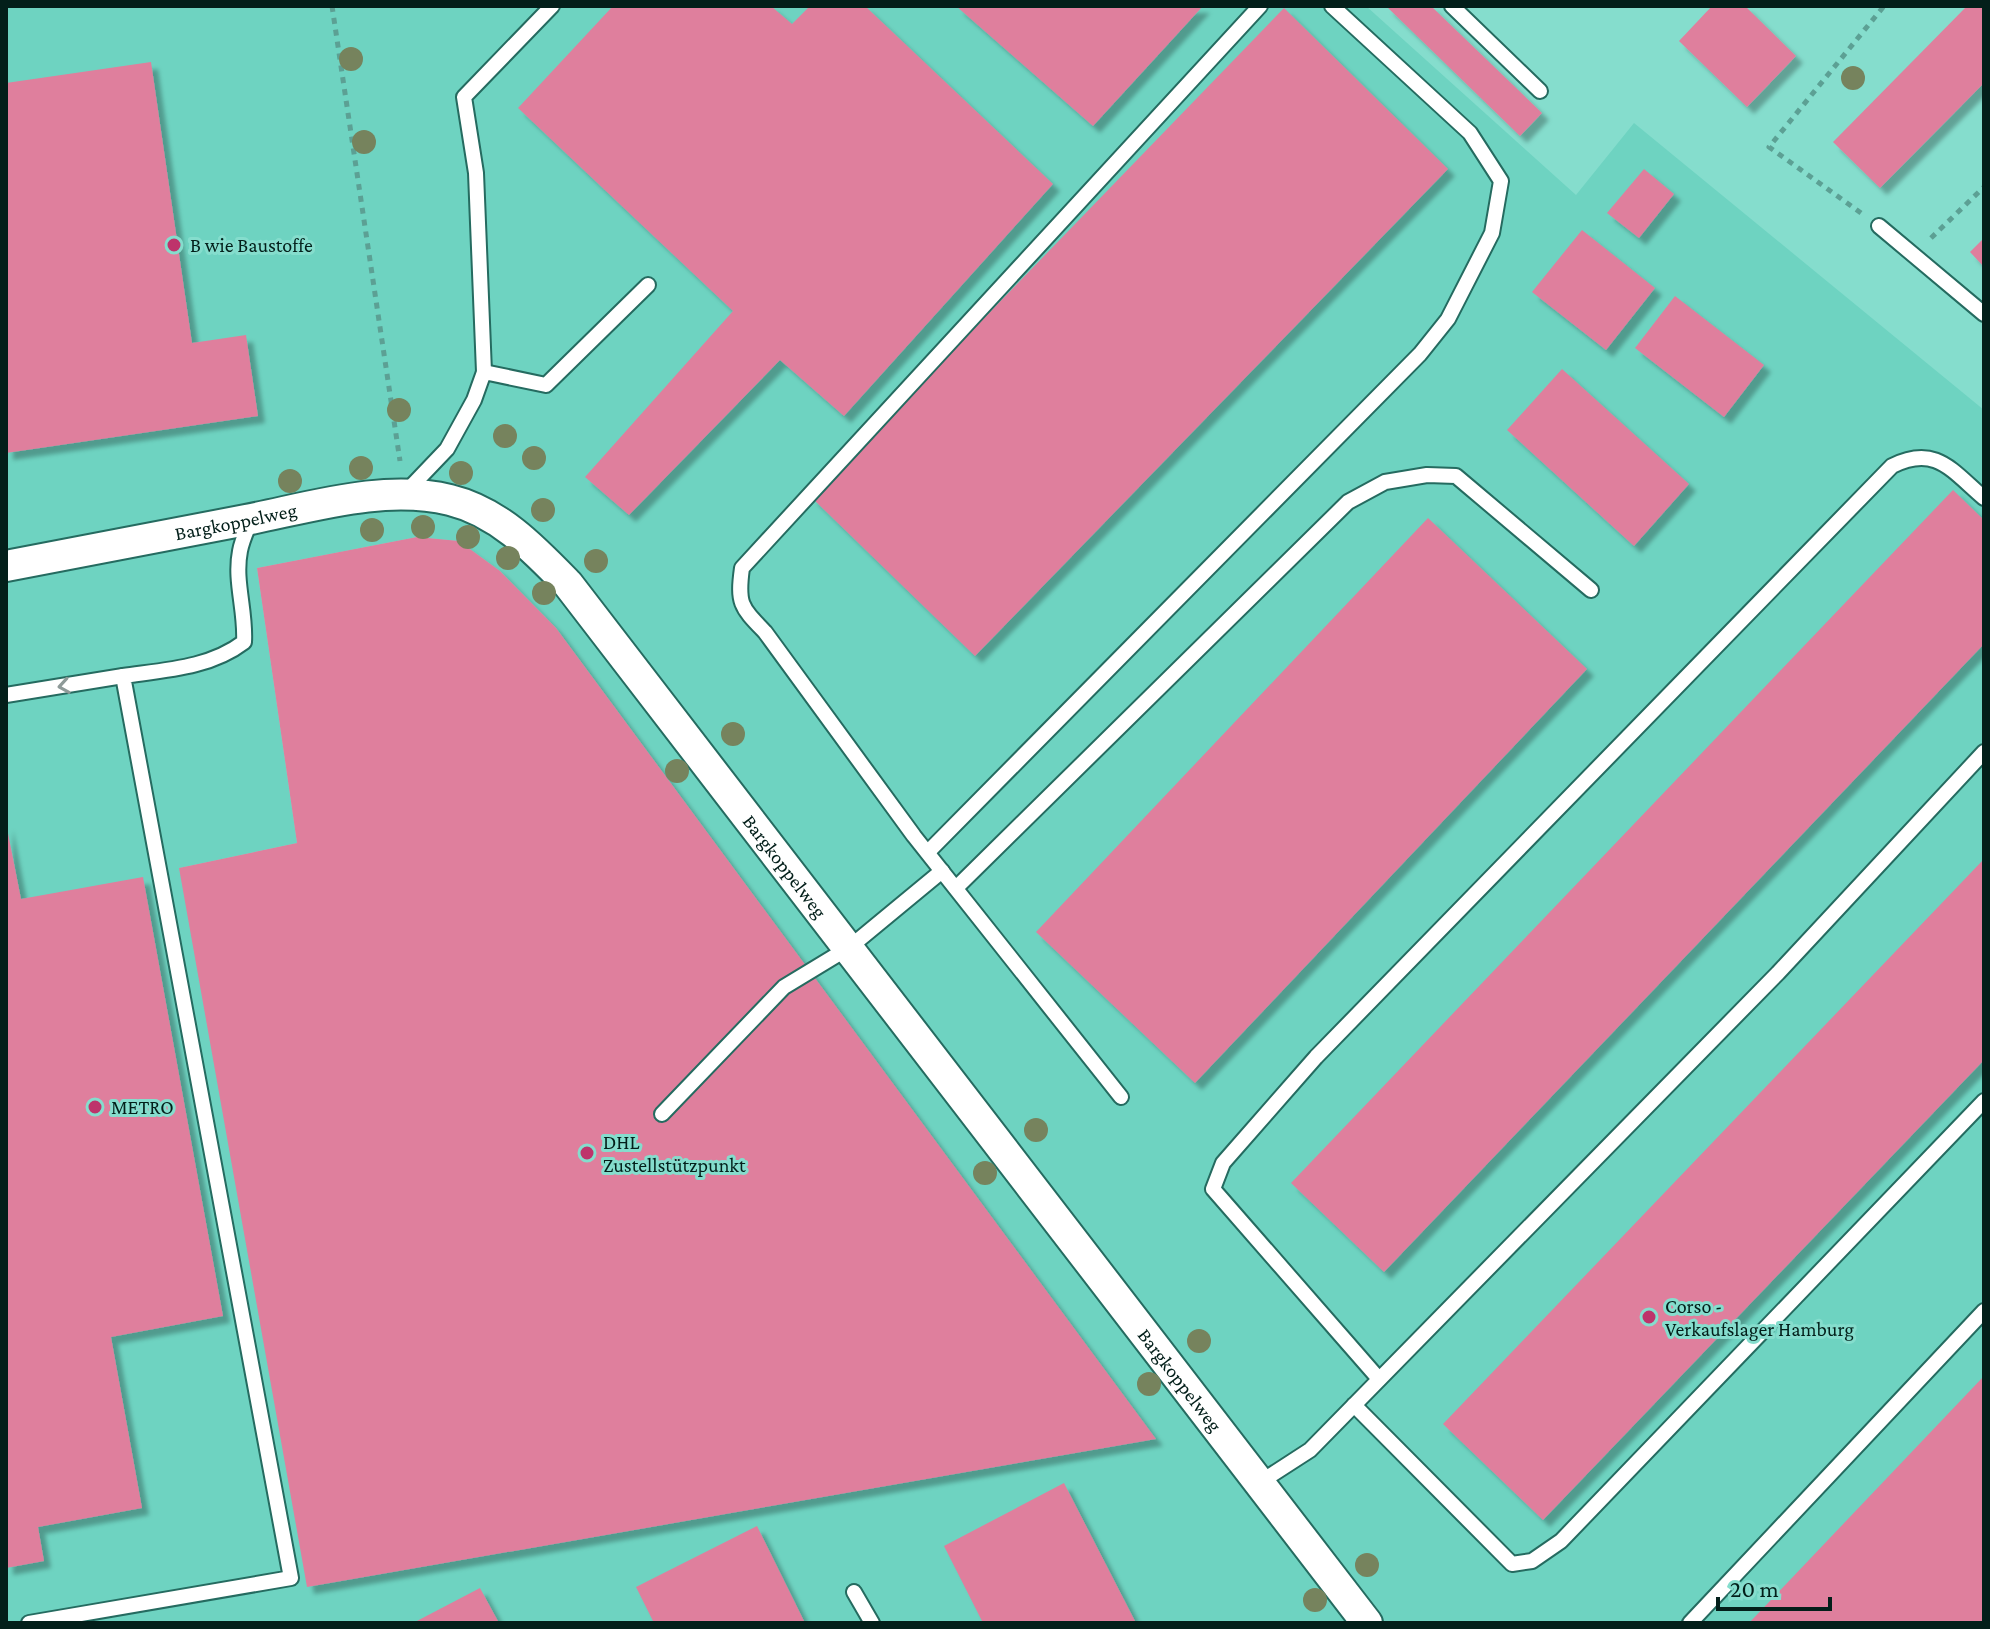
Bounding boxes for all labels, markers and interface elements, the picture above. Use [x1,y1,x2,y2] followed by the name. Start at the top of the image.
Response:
[190,234,313,256] place label: B wie Baustoffe
[165,236,183,254] marker: B wie Baustoffe
[173,498,299,544] street label: Bargkoppelweg
[57,676,71,693] one-way arrow
[738,810,832,923] street label: Bargkoppelweg
[111,1096,174,1118] place label: METRO
[86,1098,104,1116] marker: METRO
[603,1131,746,1177] place label: DHL Zustellstützpunkt
[578,1144,596,1162] marker: DHL Zustellstützpunkt
[1665,1295,1854,1341] place label: Corso - Verkaufslager Hamburg
[1640,1308,1658,1326] marker: Corso - Verkaufslager Hamburg
[1133,1324,1227,1437] street label: Bargkoppelweg
[1718,1561,1830,1611] scale bar
[1730,1575,1779,1602] text: 20 m

